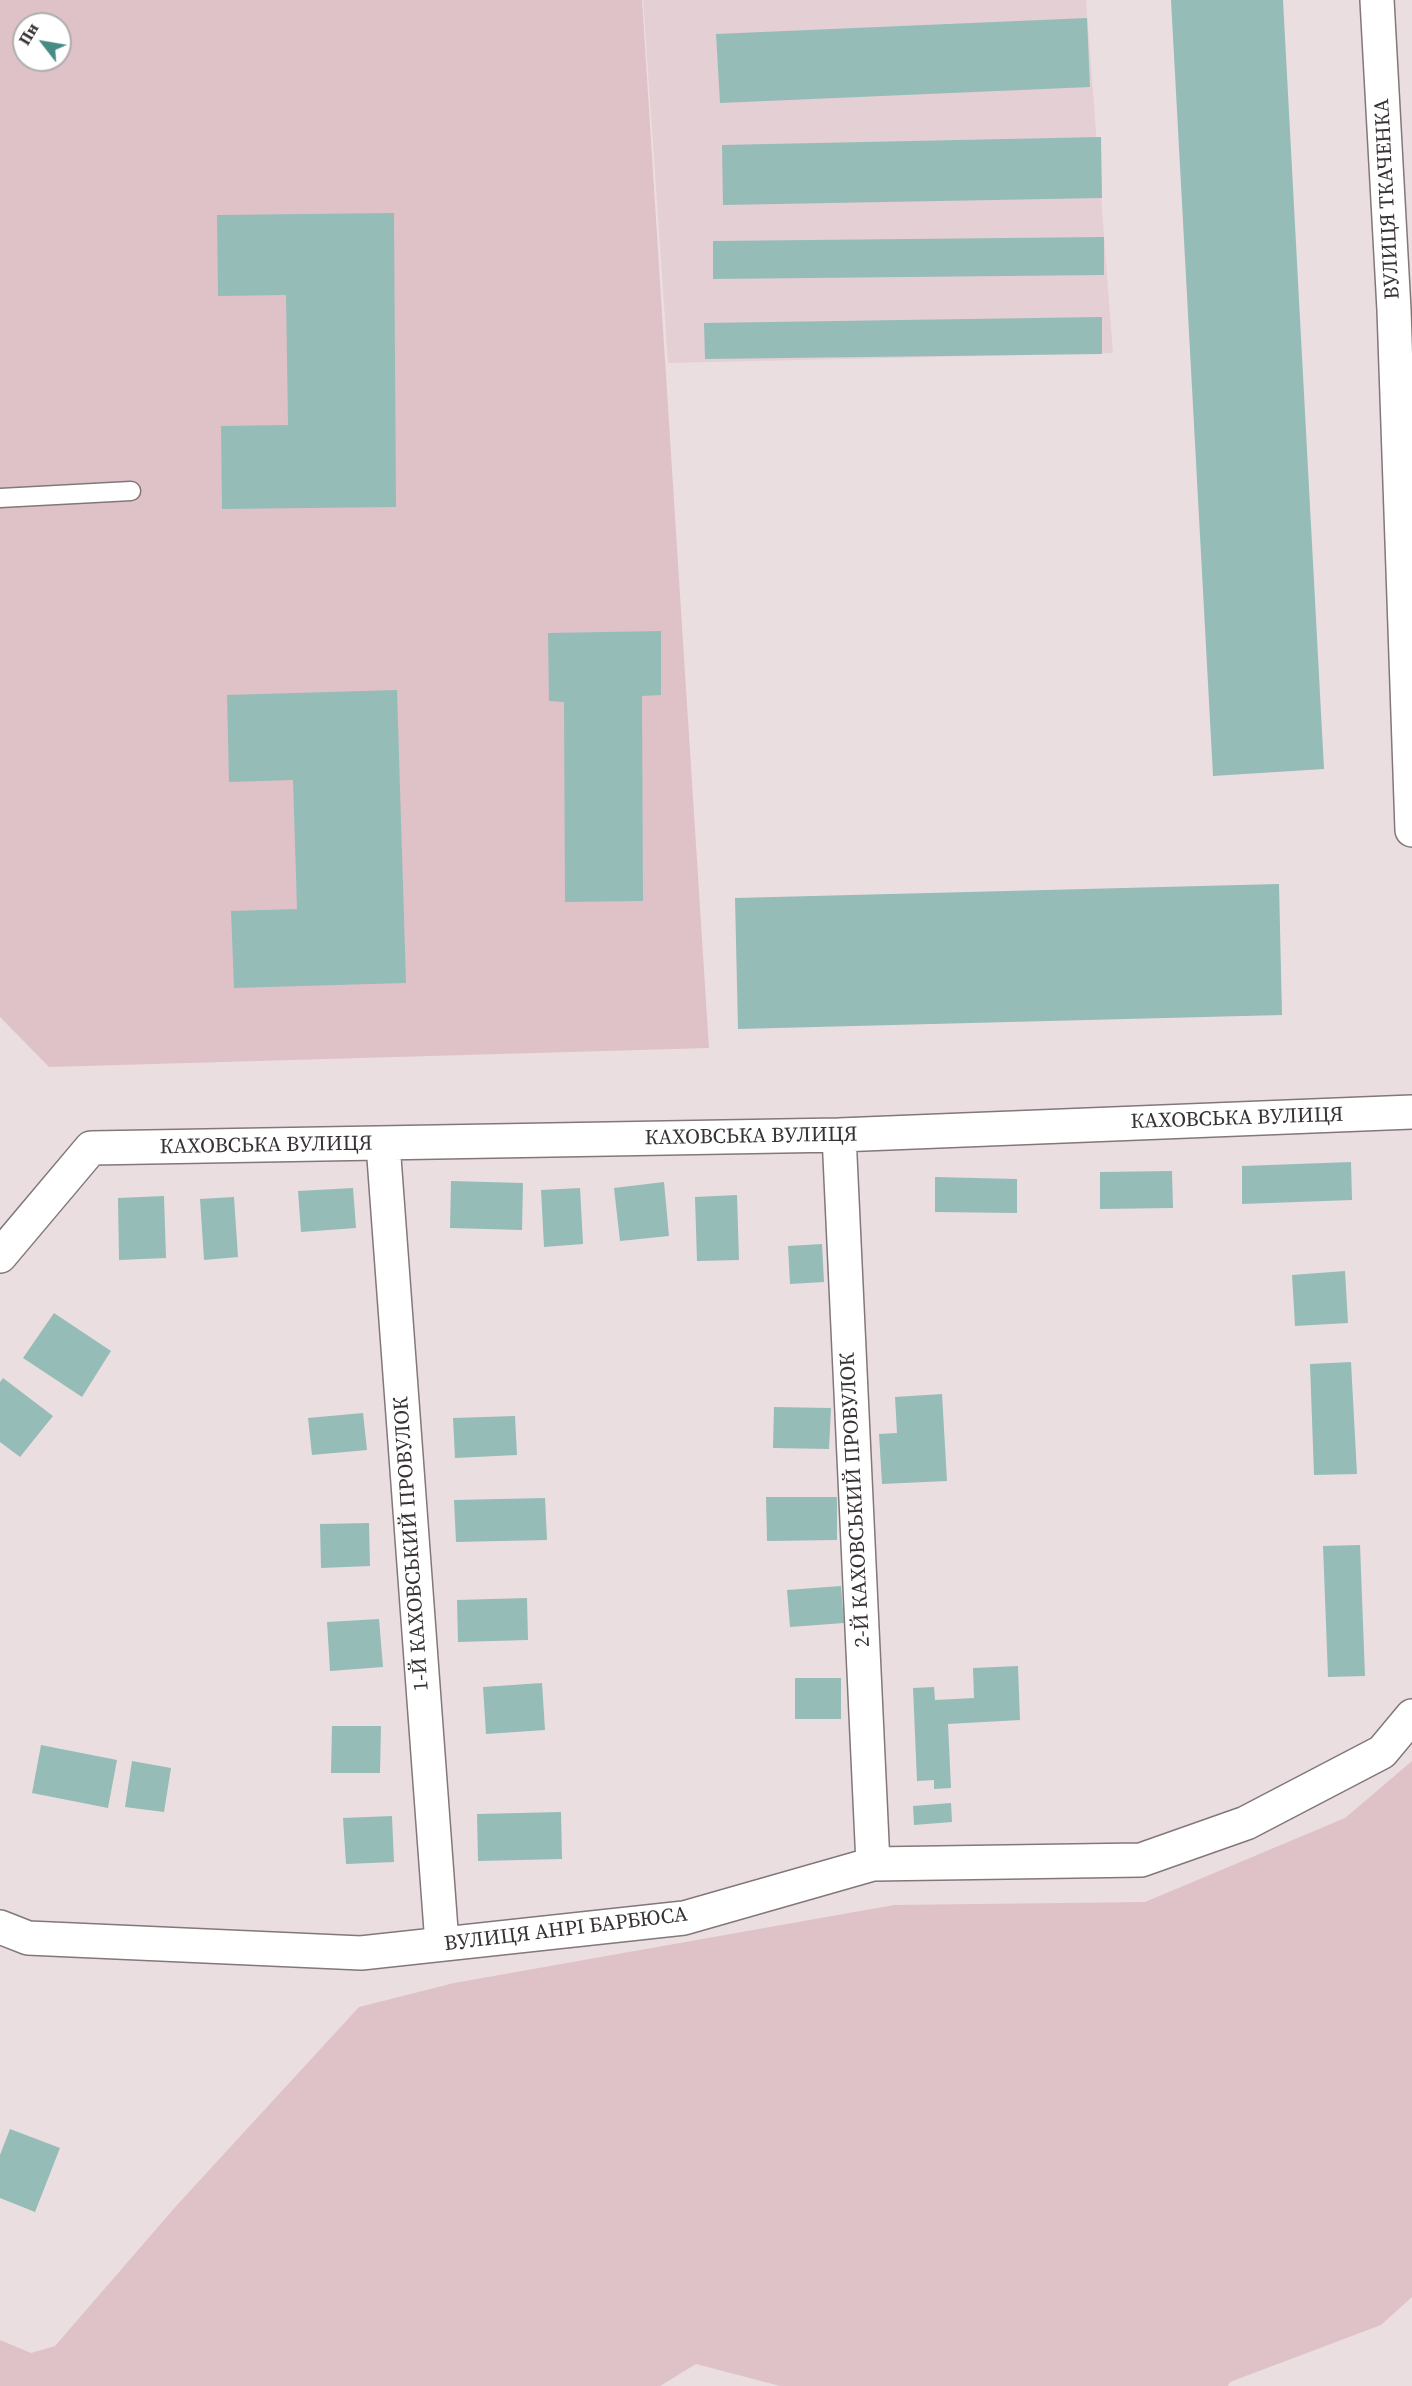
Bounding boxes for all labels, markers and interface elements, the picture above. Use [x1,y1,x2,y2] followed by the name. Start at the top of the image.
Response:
[12,12,72,72] north arrow
[13,19,43,49] text: Пн
[1370,98,1406,300] street label: ВУЛИЦЯ ТКАЧЕНКА
[1130,1103,1344,1135] street label: КАХОВСЬКА ВУЛИЦЯ
[644,1123,858,1151] street label: КАХОВСЬКА ВУЛИЦЯ
[159,1132,373,1160] street label: КАХОВСЬКА ВУЛИЦЯ
[836,1352,876,1648] street label: 2-Й КАХОВСЬКИЙ ПРОВУЛОК
[389,1396,435,1692] street label: 1-Й КАХОВСЬКИЙ ПРОВУЛОК
[443,1903,689,1957] street label: ВУЛИЦЯ АНРІ БАРБЮСА

